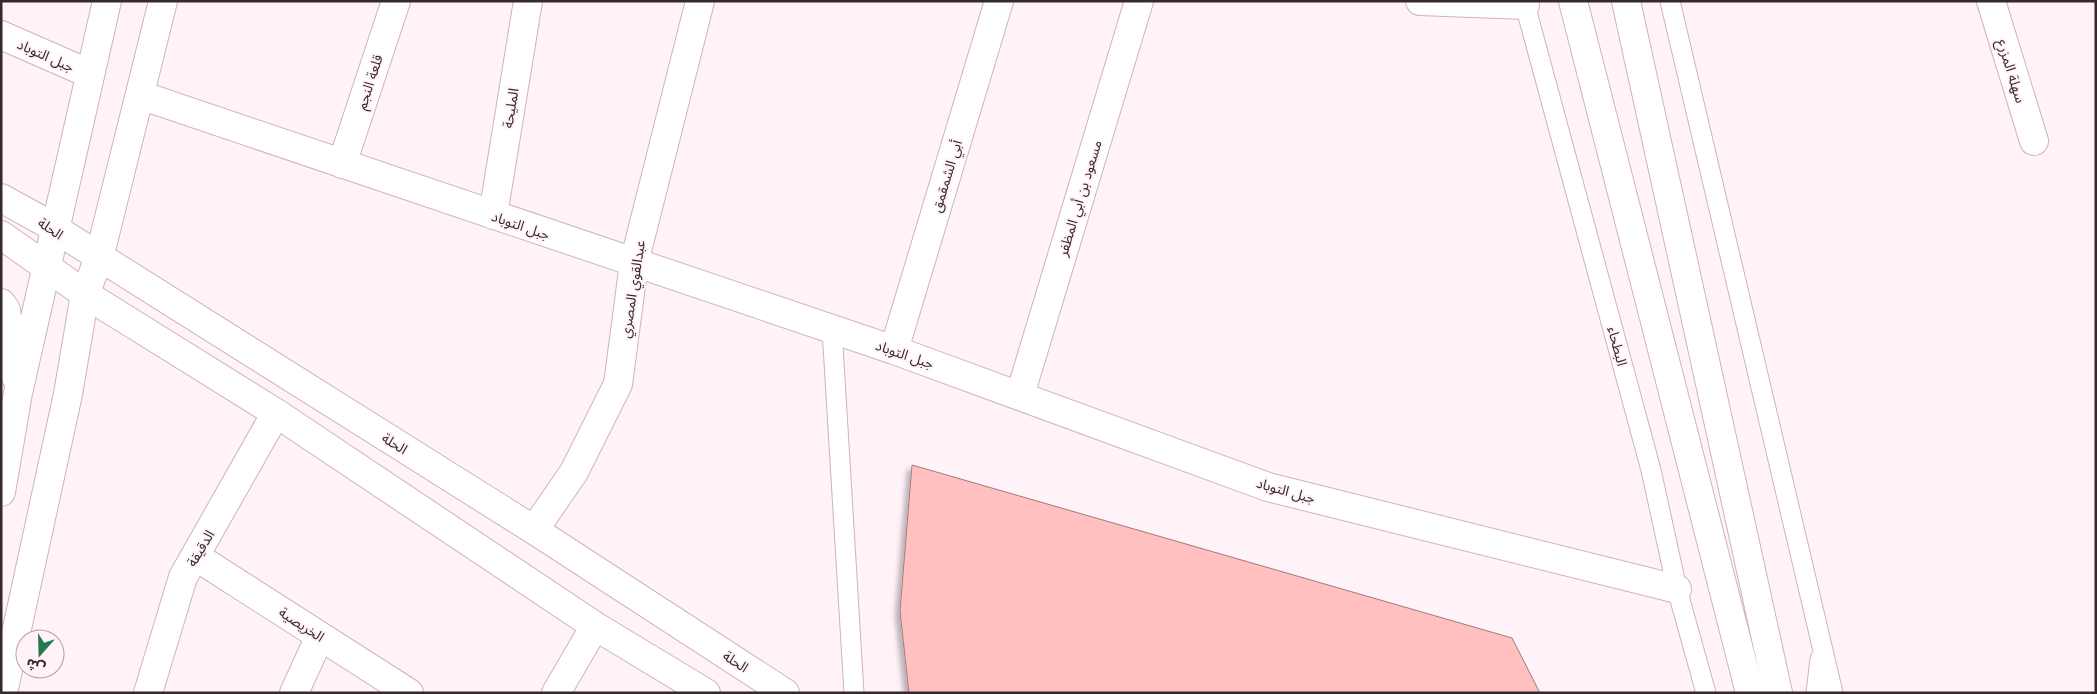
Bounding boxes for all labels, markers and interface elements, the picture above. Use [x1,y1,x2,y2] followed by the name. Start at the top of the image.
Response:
[14,35,77,76] street label: جبل التوباد
[1991,37,2030,106] street label: سهلة المزرع
[352,52,389,113] street label: قلعة النجم
[498,87,522,129] street label: المليحة
[927,137,968,215] street label: أبي الشمقمق
[1053,138,1108,260] street label: مسعود بن أبي المظفر
[489,207,552,244] street label: جبل التوباد
[35,213,67,243] street label: الحلة
[616,239,651,340] street label: عبدالقوي المصري
[1605,324,1631,368] street label: البطحاء
[873,336,936,373] street label: جبل التوباد
[379,429,411,457] street label: الحلة
[1254,473,1317,507] street label: جبل التوباد
[183,527,218,569] street label: الدقيقة
[276,603,328,646] street label: الخريصية
[15,629,65,679] north arrow
[720,647,752,675] street label: الحلة
[23,655,47,678] text: ش

